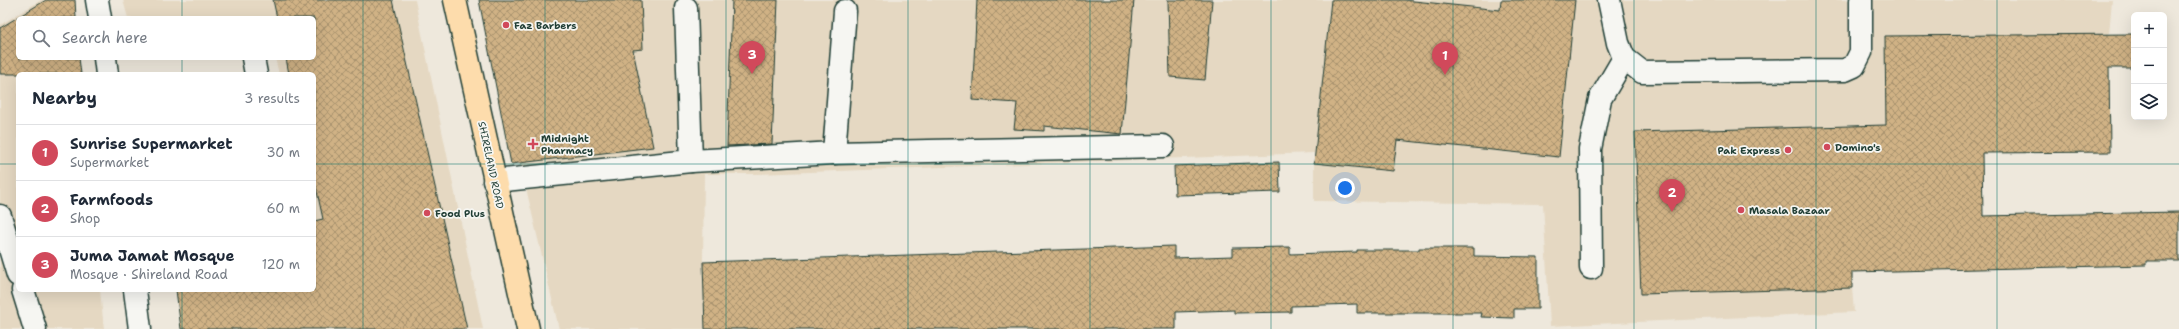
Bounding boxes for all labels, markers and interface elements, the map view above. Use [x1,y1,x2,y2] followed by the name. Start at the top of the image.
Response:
[2131,12,2167,120] map controls
[2131,12,2167,48] button: +
[16,16,316,60] search box
[514,19,577,32] place label: Faz Barbers
[501,20,511,30] marker: Faz Barbers
[30,27,52,49] icon: search
[62,28,148,48] text: Search here
[739,41,765,74] pin: 3
[1432,42,1458,75] pin: 1
[2131,48,2167,84] button: −
[2131,84,2167,120] button: layers
[32,87,97,109] text: Nearby
[244,90,300,107] text: 3 results
[475,120,507,210] street label: SHIRELAND ROAD
[541,132,593,157] place label: Midnight Pharmacy
[70,134,233,154] text: Sunrise Supermarket
[528,139,538,149] marker: Midnight Pharmacy
[1835,141,1881,154] place label: Domino's
[1822,142,1832,152] marker: Domino's
[42,144,48,161] text: 1
[266,144,300,161] text: 30 m
[1717,144,1780,157] place label: Pak Express
[1783,145,1793,155] marker: Pak Express
[70,154,149,171] text: Supermarket
[1335,178,1355,198] your location
[1659,179,1685,212] pin: 2
[70,190,153,210] text: Farmfoods
[40,200,50,217] text: 2
[267,200,300,217] text: 60 m
[1749,204,1830,217] place label: Masala Bazaar
[1736,205,1746,215] marker: Masala Bazaar
[435,207,485,220] place label: Food Plus
[422,208,432,218] marker: Food Plus
[70,210,100,227] text: Shop
[70,246,235,266] text: Juma Jamat Mosque
[40,256,50,273] text: 3
[262,256,300,273] text: 120 m
[70,266,228,283] text: Mosque · Shireland Road

